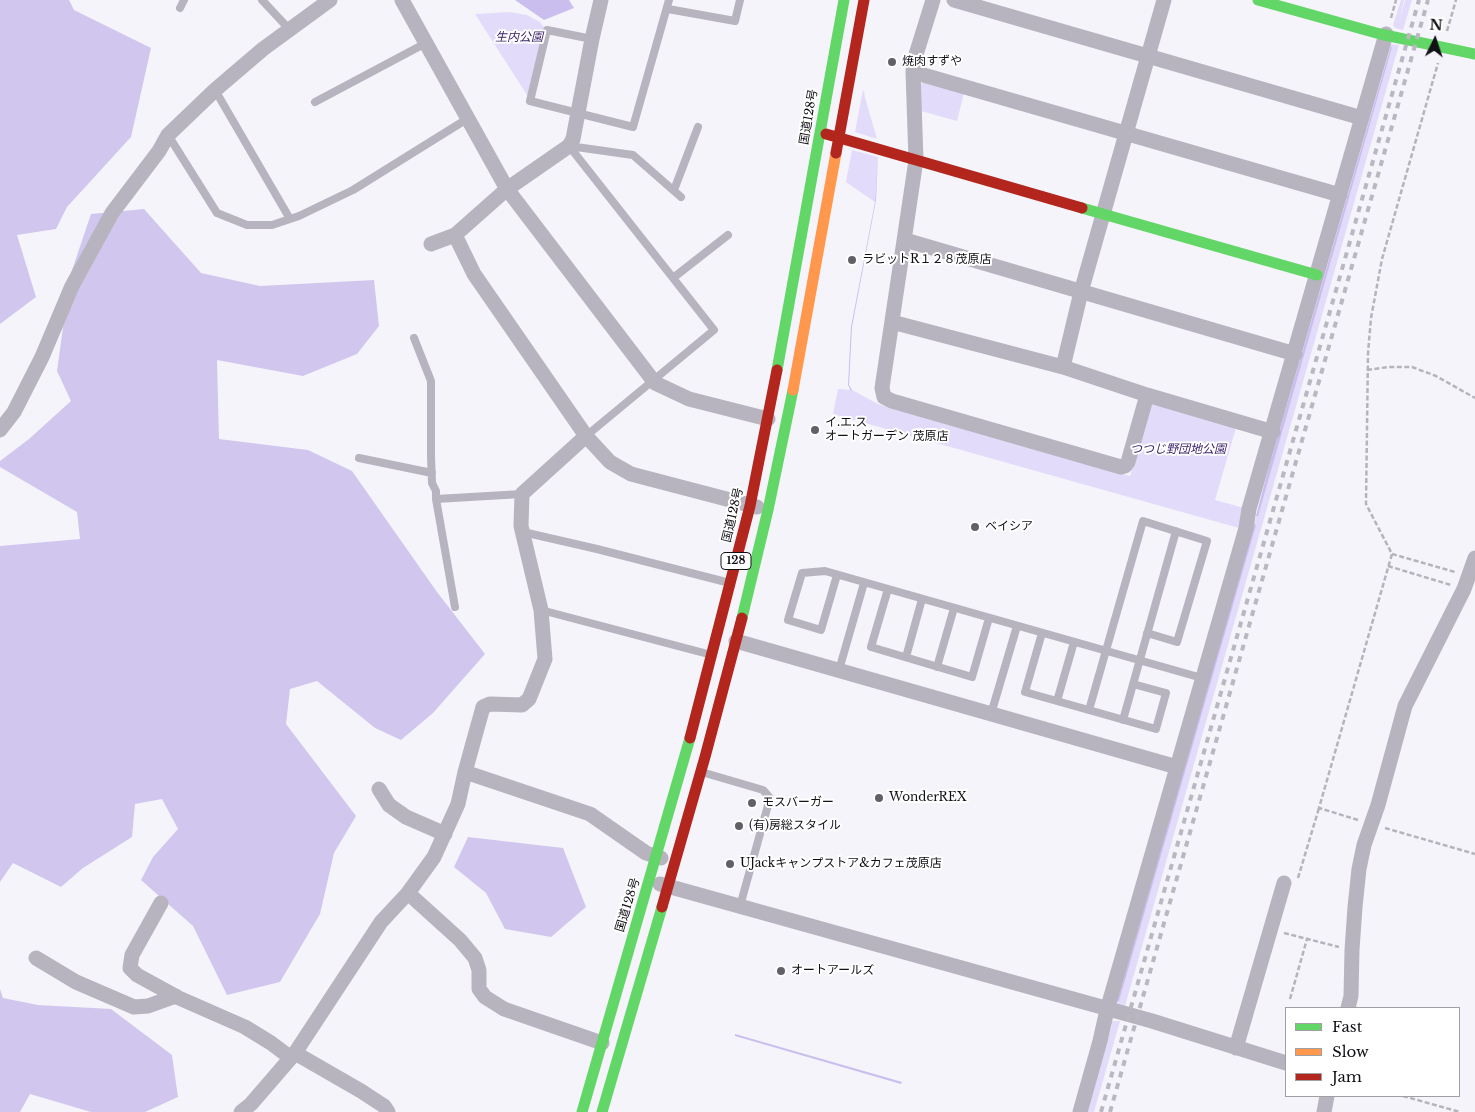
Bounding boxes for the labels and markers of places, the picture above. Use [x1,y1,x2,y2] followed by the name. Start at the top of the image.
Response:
[902,55,962,69] place label: 焼肉すずや
[886,56,898,68] marker: 焼肉すずや
[862,253,991,267] place label: ラビットR１２８茂原店
[846,254,858,266] marker: ラビットR１２８茂原店
[825,416,948,444] place label: イ.エ.ス オートガーデン 茂原店
[809,424,821,436] marker: イ.エ.ス オートガーデン 茂原店
[985,520,1033,534] place label: ベイシア
[969,521,981,533] marker: ベイシア
[889,791,967,805] place label: WonderREX
[873,792,885,804] marker: WonderREX
[762,796,834,810] place label: モスバーガー
[746,797,758,809] marker: モスバーガー
[749,819,841,833] place label: (有)房総スタイル
[733,820,745,832] marker: (有)房総スタイル
[740,857,942,871] place label: UJackキャンプストア&カフェ茂原店
[724,858,736,870] marker: UJackキャンプストア&カフェ茂原店
[791,964,874,978] place label: オートアールズ
[775,965,787,977] marker: オートアールズ

